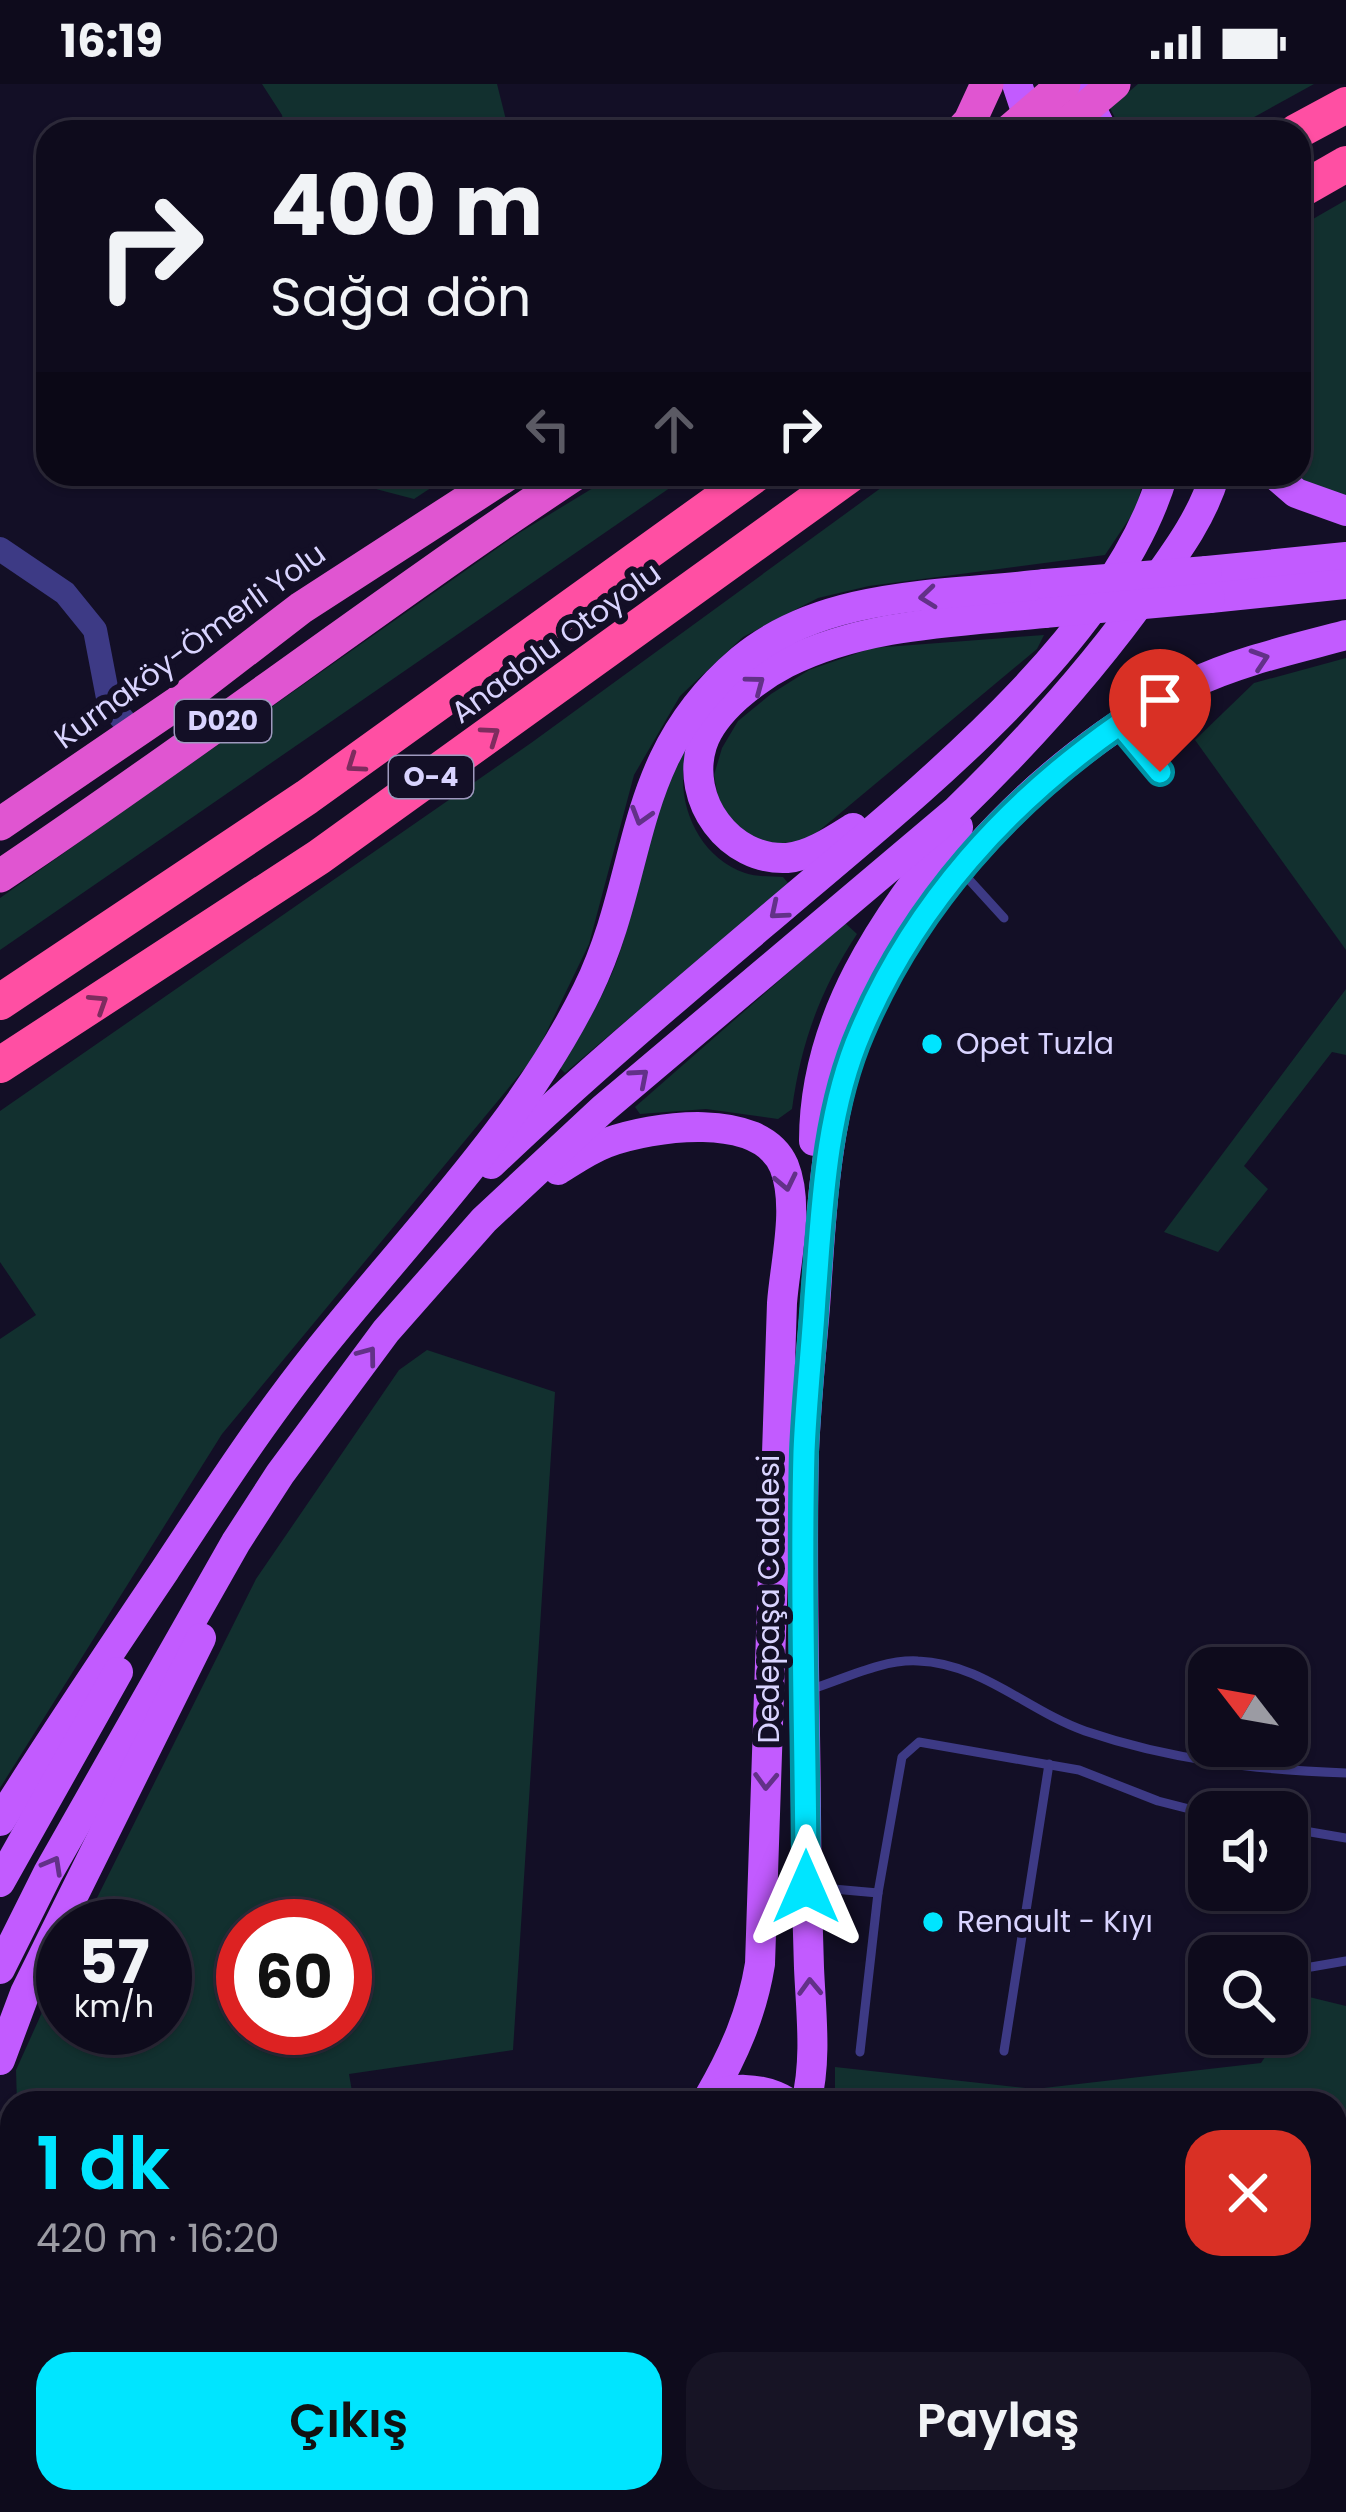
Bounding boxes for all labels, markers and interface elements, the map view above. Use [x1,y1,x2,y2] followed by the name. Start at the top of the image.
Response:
[60,10,163,73] text: 16:19
[270,147,543,264] text: 400 m
[72,168,228,324] icon: right
[270,259,531,335] text: Sağa dön
[515,396,581,462] icon: left
[641,396,707,462] icon: ahead
[767,396,833,462] icon: right
[45,532,334,759] street label: Kurnaköy-Ömerli Yolu
[442,552,670,734] street label: Anadolu Otoyolu
[918,584,938,610] one-way arrow
[1109,649,1211,772] pin
[1249,649,1270,674] one-way arrow
[1127,667,1193,733] icon: arrive
[743,676,765,698] one-way arrow
[175,700,271,742] road number: D020
[477,727,499,749] one-way arrow
[346,750,368,772] one-way arrow
[389,756,473,798] road number: O-4
[630,805,655,826] one-way arrow
[770,897,792,919] one-way arrow
[86,995,108,1017] one-way arrow
[956,1022,1114,1065] place label: Opet Tuzla
[919,1031,945,1057] marker: Opet Tuzla
[627,1070,649,1092] one-way arrow
[772,1172,798,1192] one-way arrow
[354,1347,375,1369] one-way arrow
[747,1455,790,1743] street label: Dedepaşa Caddesi
[1188,1647,1308,1767] north arrow
[1188,1647,1308,2055] map controls
[754,1772,780,1791] one-way arrow
[1188,1791,1308,1911] button: sound
[743,1824,869,1950] position arrow
[39,1856,62,1877] one-way arrow
[216,1899,372,2055] speed limit sign: 60
[957,1900,1153,1943] place label: Renault - Kıyı
[920,1909,946,1935] marker: Renault - Kıyı
[78,1920,150,2004] text: 57
[1188,1935,1308,2055] button: search
[797,1977,823,1996] one-way arrow
[74,1985,154,2028] text: km/h
[36,2113,170,2214] text: 1 dk
[1185,2130,1311,2256] button: close
[36,2211,280,2266] text: 420 m · 16:20
[36,2352,662,2490] button: Çıkış
[686,2352,1311,2490] button: Paylaş

